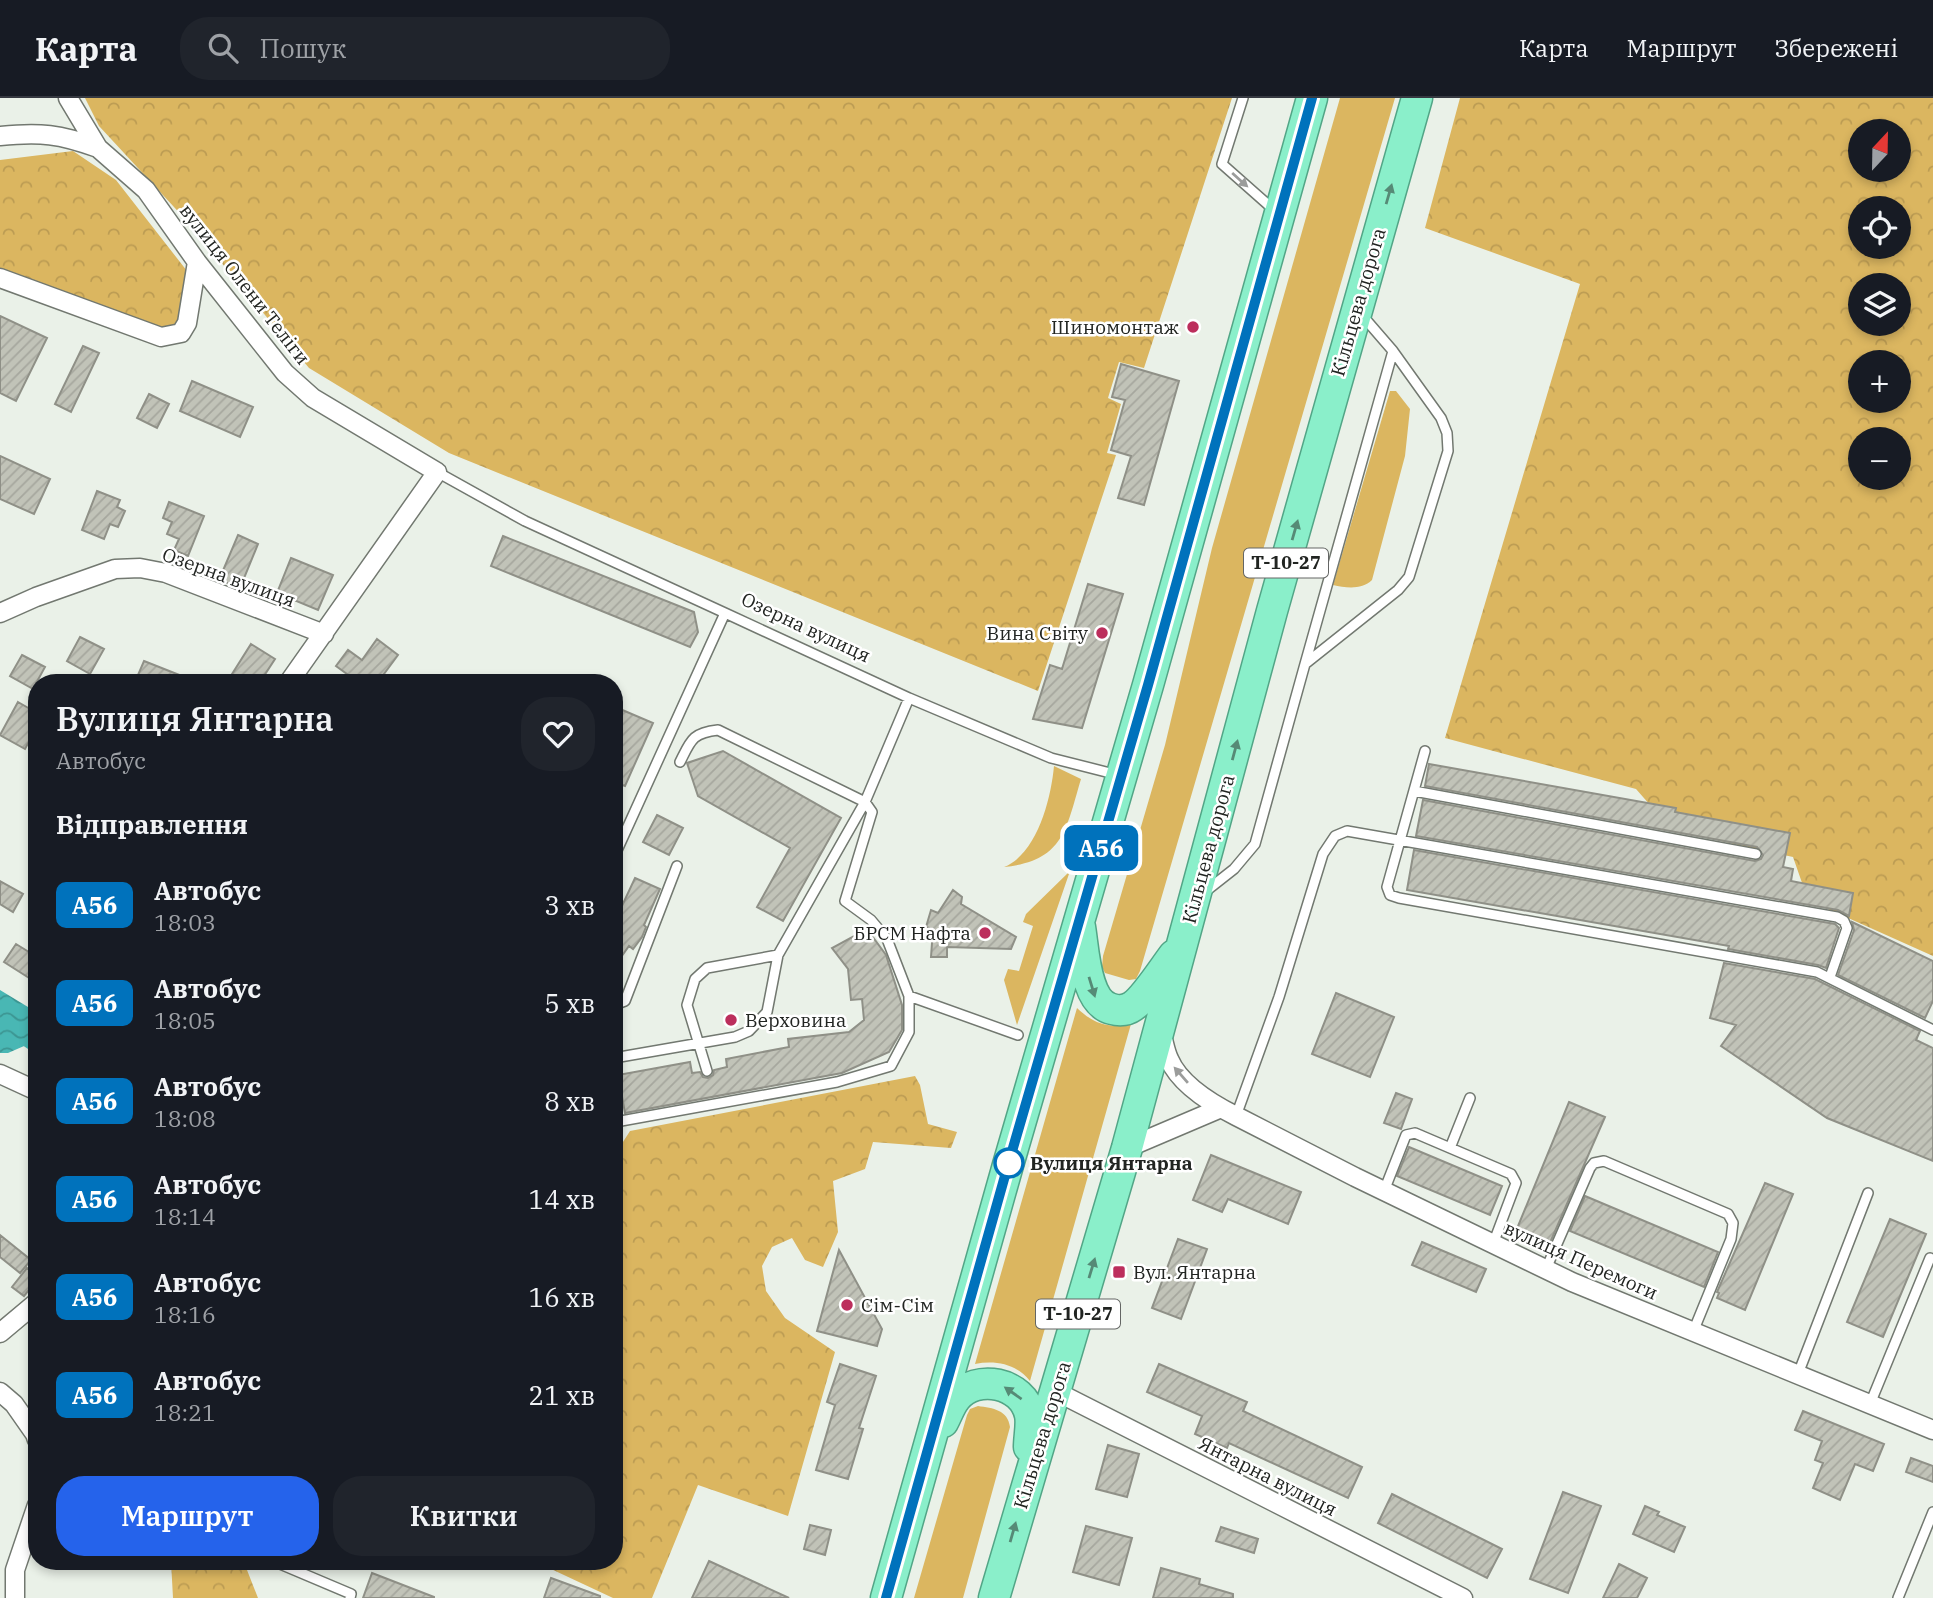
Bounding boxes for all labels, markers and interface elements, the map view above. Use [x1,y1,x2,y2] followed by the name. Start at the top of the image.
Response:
[180,17,670,80] search box
[35,27,138,70] text: Карта
[204,29,242,67] icon: search
[260,31,346,65] text: Пошук
[1519,32,1589,64] text: Карта
[1627,32,1736,64] text: Маршрут
[1774,32,1898,64] text: Збережені
[1848,119,1911,182] north arrow
[1848,119,1911,490] map controls
[1231,172,1249,188] one-way arrow
[1385,183,1395,204] one-way arrow
[1848,196,1911,259] button: locate
[175,199,315,369] street label: вулиця Олени Теліги
[1325,225,1391,379] street label: Кільцева дорога
[1848,273,1911,336] button: layers
[1051,315,1179,339] place label: Шиномонтаж
[1185,319,1201,335] marker: Шиномонтаж
[1848,350,1911,413] button: +
[1848,427,1911,490] button: −
[1290,520,1300,541] one-way arrow
[159,542,299,612] street label: Озерна вулиця
[1244,548,1328,578] road number: Т-10-27
[738,587,874,667] street label: Озерна вулиця
[987,621,1089,645] place label: Вина Світу
[1094,625,1110,641] marker: Вина Світу
[56,697,334,740] text: Вулиця Янтарна
[521,697,595,771] button: heart
[1230,739,1240,760] one-way arrow
[56,745,146,775] text: Автобус
[1177,772,1239,926] street label: Кільцева дорога
[56,807,248,841] text: Відправлення
[1061,825,1141,871] line badge: A56
[1078,832,1124,864] text: A56
[154,873,261,907] text: Автобус
[544,888,595,922] text: 3 хв
[72,889,117,921] text: A56
[154,907,216,937] text: 18:03
[854,921,971,945] place label: БРСМ Нафта
[977,925,993,941] marker: БРСМ Нафта
[154,971,261,1005] text: Автобус
[1088,976,1098,997] one-way arrow
[544,986,595,1020] text: 5 хв
[72,987,117,1019] text: A56
[154,1005,216,1035] text: 18:05
[745,1008,846,1032] place label: Верховина
[723,1012,739,1028] marker: Верховина
[1173,1066,1189,1084] one-way arrow
[154,1069,261,1103] text: Автобус
[544,1084,595,1118] text: 8 хв
[72,1085,117,1117] text: A56
[154,1103,216,1133] text: 18:08
[994,1148,1024,1178] marker: Вулиця Янтарна
[1030,1151,1193,1175] place label: Вулиця Янтарна
[154,1167,261,1201] text: Автобус
[529,1182,595,1216] text: 14 хв
[72,1183,117,1215] text: A56
[154,1201,216,1231] text: 18:14
[1500,1215,1662,1305] street label: вулиця Перемоги
[1088,1257,1098,1278] one-way arrow
[1133,1260,1256,1284] place label: Вул. Янтарна
[1111,1264,1127,1280] marker: Вул. Янтарна
[154,1265,261,1299] text: Автобус
[529,1280,595,1314] text: 16 хв
[72,1281,117,1313] text: A56
[861,1293,934,1317] place label: Сім-Сім
[839,1297,855,1313] marker: Сім-Сім
[154,1299,216,1329] text: 18:16
[1036,1300,1120,1329] road number: Т-10-27
[1008,1358,1076,1512] street label: Кільцева дорога
[154,1363,261,1397] text: Автобус
[529,1378,595,1412] text: 21 хв
[72,1379,117,1411] text: A56
[1004,1386,1023,1400] one-way arrow
[154,1397,216,1427] text: 18:21
[1195,1431,1341,1521] street label: Янтарна вулиця
[56,1476,319,1556] button: Маршрут
[333,1476,595,1556] button: Квитки
[1008,1522,1018,1543] one-way arrow

